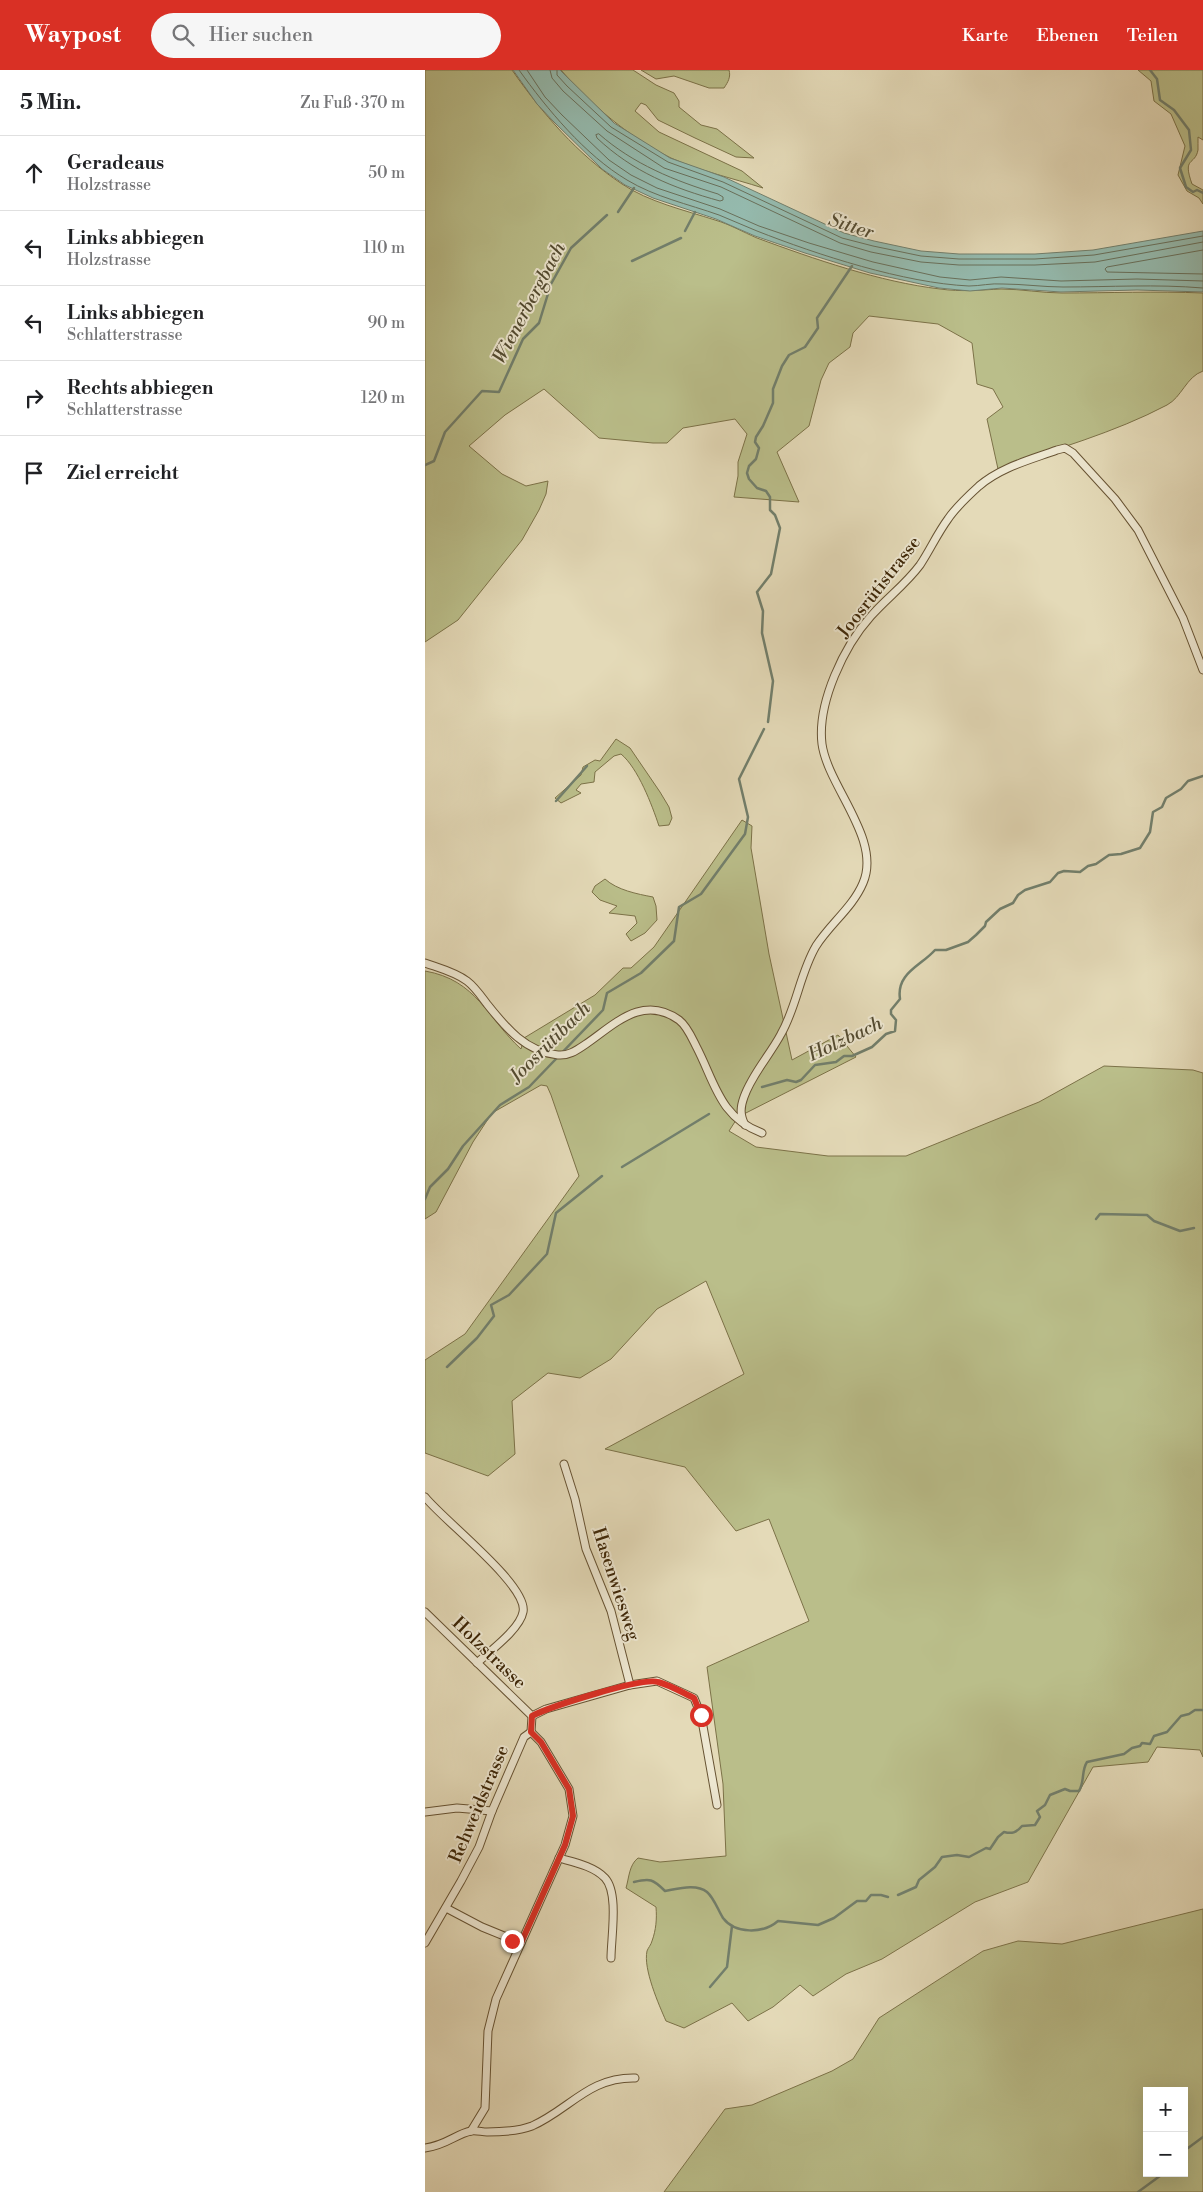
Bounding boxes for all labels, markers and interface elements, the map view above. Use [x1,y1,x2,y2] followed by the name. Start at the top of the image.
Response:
[151,13,501,58] search box
[25,20,121,50] text: Waypost
[169,21,197,49] icon: search
[209,23,313,47] text: Hier suchen
[962,24,1008,47] text: Karte
[1036,24,1099,47] text: Ebenen
[1127,24,1178,47] text: Teilen
[20,90,81,116] text: 5 Min.
[300,93,405,113] text: Zu Fuß · 370 m
[67,151,164,175] text: Geradeaus
[20,159,48,187] icon: ahead
[368,163,405,183] text: 50 m
[67,175,151,195] text: Holzstrasse
[825,207,878,245] water label: Sitter
[67,226,204,250] text: Links abbiegen
[20,234,48,262] icon: left
[363,238,405,258] text: 110 m
[487,238,571,368] water label: Wienerbergbach
[67,250,151,270] text: Holzstrasse
[67,301,204,325] text: Links abbiegen
[20,309,48,337] icon: left
[367,313,405,333] text: 90 m
[67,325,183,345] text: Schlatterstrasse
[67,376,213,400] text: Rechts abbiegen
[20,384,48,412] icon: right
[361,388,405,408] text: 120 m
[67,400,183,420] text: Schlatterstrasse
[20,459,48,487] icon: arrive
[67,461,178,485] text: Ziel erreicht
[832,532,926,643] street label: Joosrütistrasse
[503,996,596,1089] water label: Joosrütibach
[803,1011,887,1067] water label: Holzbach
[587,1525,645,1644] street label: Hasenwiesweg
[447,1612,531,1694] street label: Holzstrasse
[690,1704,713,1727] route start
[444,1742,514,1866] street label: Rehweidstrasse
[501,1930,524,1953] route end
[1143,2087,1188,2177] map controls
[1143,2087,1188,2132] button: +
[1143,2132,1188,2177] button: −

